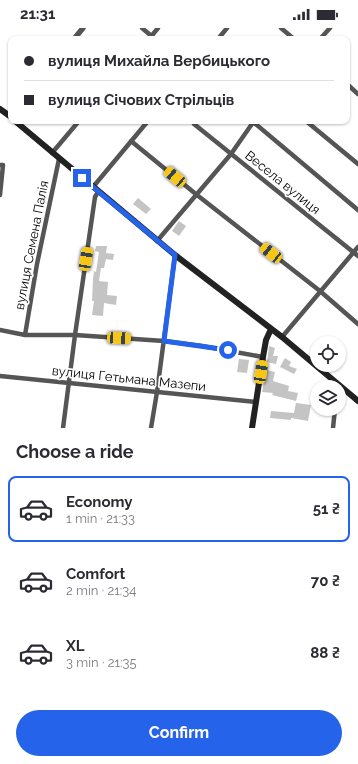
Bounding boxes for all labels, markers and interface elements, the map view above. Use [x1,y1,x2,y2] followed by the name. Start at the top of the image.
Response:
[20,5,55,23] text: 21:31
[48,52,270,70] text: вулиця Михайла Вербицького
[48,91,234,109] text: вулиця Січових Стрільців
[242,148,323,217] street label: Весела вулиця
[162,165,188,189] car
[73,169,91,187] route end
[12,179,51,311] street label: вулиця Семена Палія
[258,241,284,265] car
[78,246,94,272] car
[107,331,131,345] car
[310,336,346,416] map controls
[310,336,346,372] button: locate
[219,341,237,359] route start
[253,359,269,385] car
[51,363,207,394] street label: вулиця Гетьмана Мазепи
[310,380,346,416] button: layers
[16,441,134,462] text: Choose a ride
[18,491,54,527] icon: car
[66,493,133,511] text: Economy
[313,500,340,518] text: 51 ₴
[66,511,135,526] text: 1 min · 21:33
[18,563,54,599] icon: car
[66,565,125,583] text: Comfort
[311,572,340,590] text: 70 ₴
[66,583,136,598] text: 2 min · 21:34
[18,635,54,671] icon: car
[66,637,84,655] text: XL
[310,644,340,662] text: 88 ₴
[66,655,137,670] text: 3 min · 21:35
[16,710,342,756] button: Confirm

